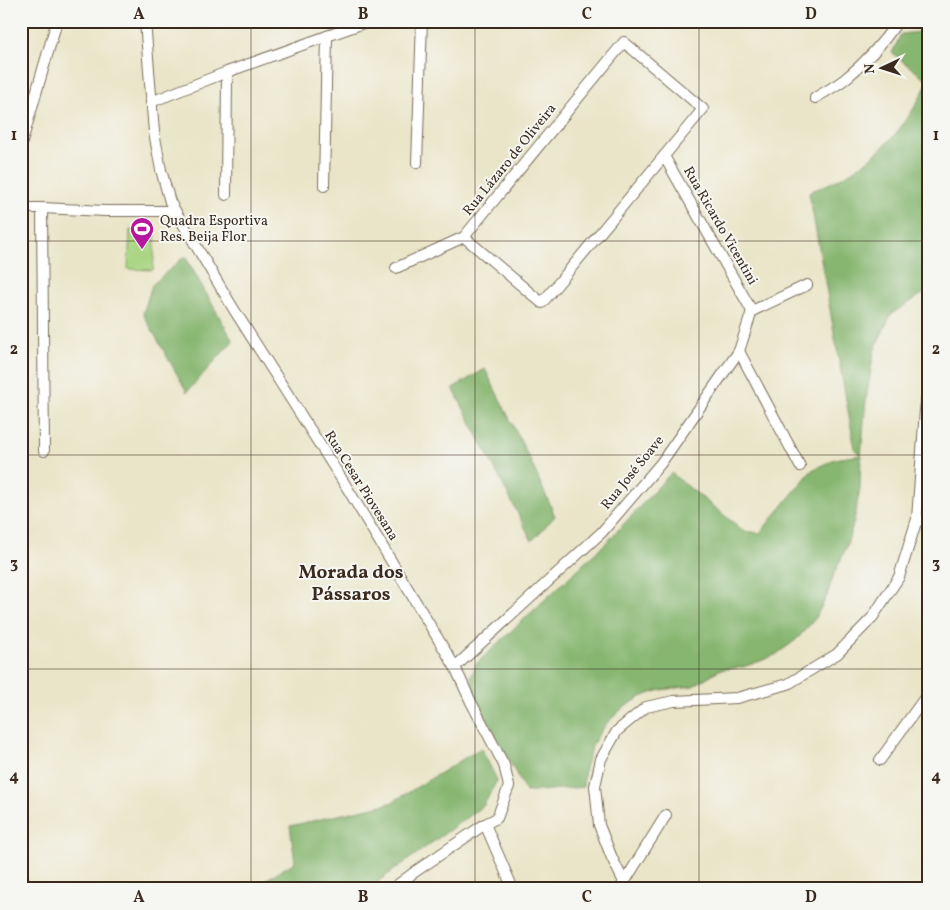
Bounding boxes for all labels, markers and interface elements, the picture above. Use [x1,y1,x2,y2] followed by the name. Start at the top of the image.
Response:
[133,4,145,26] text: A
[358,4,369,26] text: B
[582,4,592,26] text: C
[805,4,817,26] text: D
[858,42,908,92] north arrow
[861,63,880,75] text: N
[459,100,561,220] street label: Rua Lázaro de Oliveira
[11,125,17,147] text: 1
[933,125,939,147] text: 1
[678,163,762,289] street label: Rua Ricardo Vicentini
[160,212,268,247] place label: Quadra Esportiva Res. Beija Flor
[129,216,155,250] sports icon: Quadra Esportiva Res. Beija Flor
[10,339,18,361] text: 2
[932,339,940,361] text: 2
[319,427,403,545] street label: Rua Cesar Piovesana
[597,432,669,514] street label: Rua José Soave
[10,553,18,575] text: 3
[932,553,940,575] text: 3
[298,560,404,608] district label: Morada dos Pássaros
[9,766,19,788] text: 4
[931,766,941,788] text: 4
[133,887,145,909] text: A
[358,887,369,909] text: B
[582,887,592,909] text: C
[805,887,817,909] text: D

